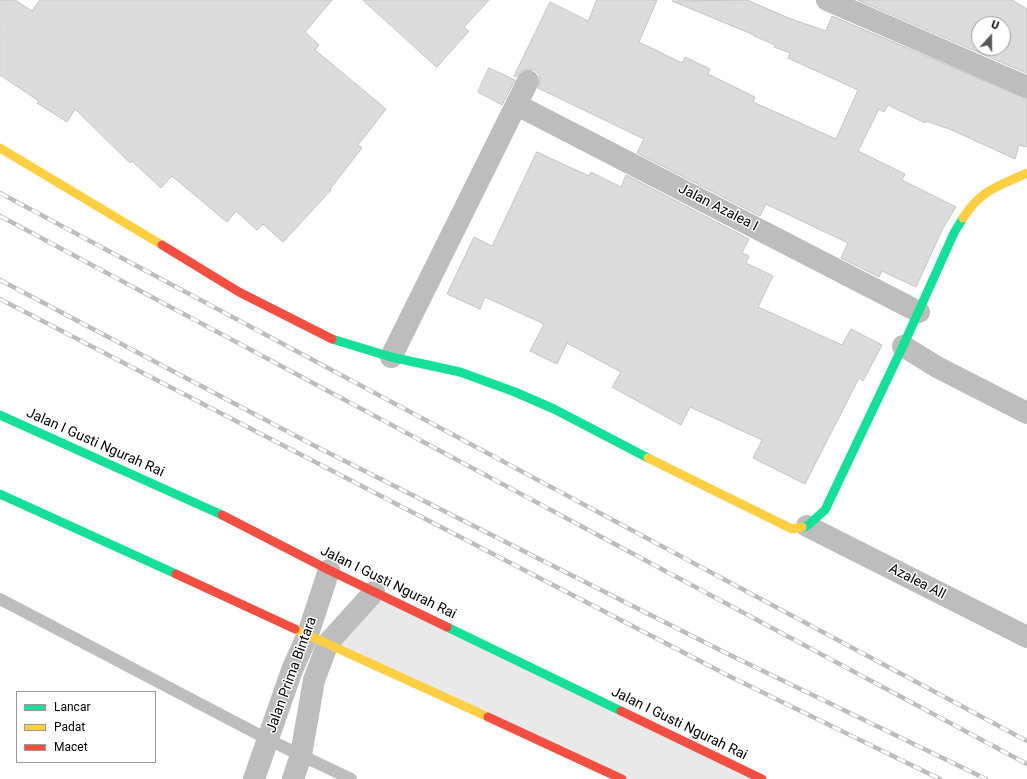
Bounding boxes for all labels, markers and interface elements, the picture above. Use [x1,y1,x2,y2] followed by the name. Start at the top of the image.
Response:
[971,16,1011,56] north arrow
[989,18,1001,33] text: U
[675,181,761,235] street label: Jalan Azalea I
[23,405,167,481] street label: Jalan I Gusti Ngurah Rai
[317,543,459,623] street label: Jalan I Gusti Ngurah Rai
[886,561,948,603] street label: Azalea All
[263,615,321,735] street label: Jalan Prima Bintara
[608,684,750,764] street label: Jalan I Gusti Ngurah Rai
[16,691,156,763] legend
[54,700,91,714] text: Lancar
[54,720,85,734] text: Padat
[54,740,88,754] text: Macet

